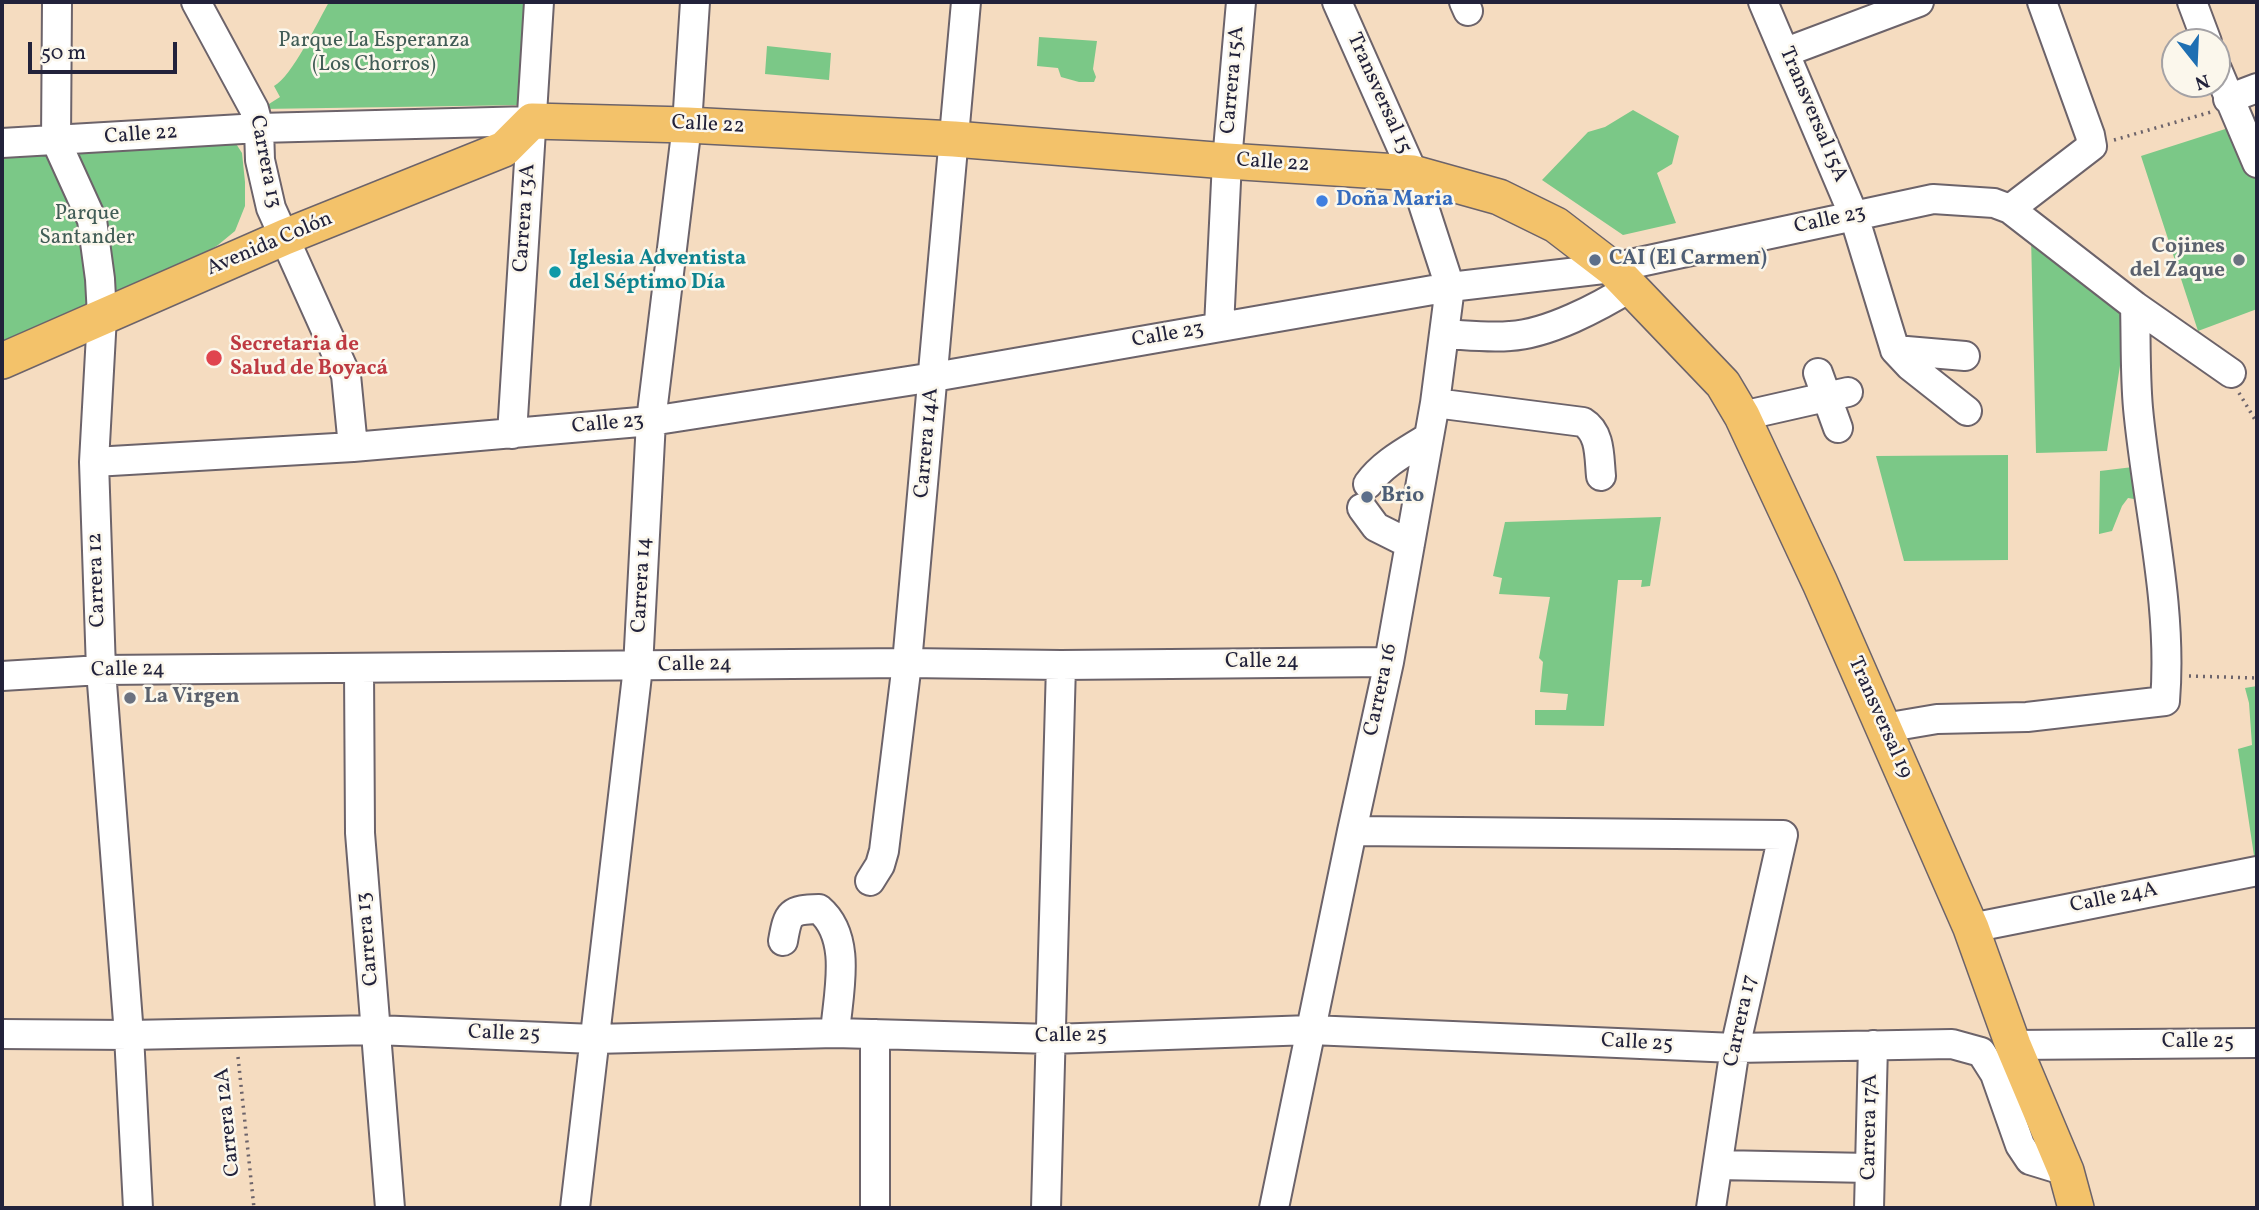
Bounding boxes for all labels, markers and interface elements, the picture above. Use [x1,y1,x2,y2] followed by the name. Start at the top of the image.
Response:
[1217,25,1251,135] street label: Carrera 15A
[32,28,180,72] scale bar
[2161,28,2231,98] north arrow
[278,29,470,79] park label: Parque La Esperanza (Los Chorros)
[1340,30,1416,158] street label: Transversal 15
[41,39,86,68] text: 50 m
[1772,44,1852,186] street label: Transversal 15A
[2191,67,2212,96] text: N
[671,111,745,141] street label: Calle 22
[243,113,285,211] street label: Carrera 13
[103,121,179,151] street label: Calle 22
[1235,149,1311,179] street label: Calle 22
[510,163,542,273] street label: Carrera 13A
[1336,188,1453,214] place label: Doña Maria
[1314,193,1330,209] marker: Doña Maria
[1792,201,1868,241] street label: Calle 23
[39,202,135,252] park label: Parque Santander
[203,207,337,283] street label: Avenida Colón
[2130,235,2225,285] place label: Cojines del Zaque
[569,247,746,297] place label: Iglesia Adventista del Séptimo Día
[1609,247,1767,273] place label: CAI (El Carmen)
[1587,252,1603,268] marker: CAI (El Carmen)
[2231,252,2247,268] marker: Cojines del Zaque
[547,264,563,280] marker: Iglesia Adventista del Séptimo Día
[1130,317,1206,355] street label: Calle 23
[230,333,388,383] place label: Secretaria de Salud de Boyacá
[204,348,224,368] marker: Secretaria de Salud de Boyacá
[911,387,945,499] street label: Carrera 14A
[571,409,645,441] street label: Calle 23
[1381,484,1424,510] place label: Brio
[1359,489,1375,505] marker: Brio
[84,532,112,628] street label: Carrera 12
[628,536,658,634] street label: Carrera 14
[1360,641,1404,739] street label: Carrera 16
[1225,650,1299,676] street label: Calle 24
[658,653,732,679] street label: Calle 24
[1841,653,1917,783] street label: Transversal 19
[91,658,165,684] street label: Calle 24
[144,685,239,711] place label: La Virgen
[122,690,138,706] marker: La Virgen
[2068,878,2160,920] street label: Calle 24A
[352,891,386,987] street label: Carrera 13
[1720,973,1764,1069] street label: Carrera 17
[467,1021,541,1049] street label: Calle 25
[1035,1024,1107,1050] street label: Calle 25
[1600,1030,1674,1058] street label: Calle 25
[2162,1030,2234,1056] street label: Calle 25
[211,1066,247,1178] street label: Carrera 12A
[1857,1074,1885,1180] street label: Carrera 17A

